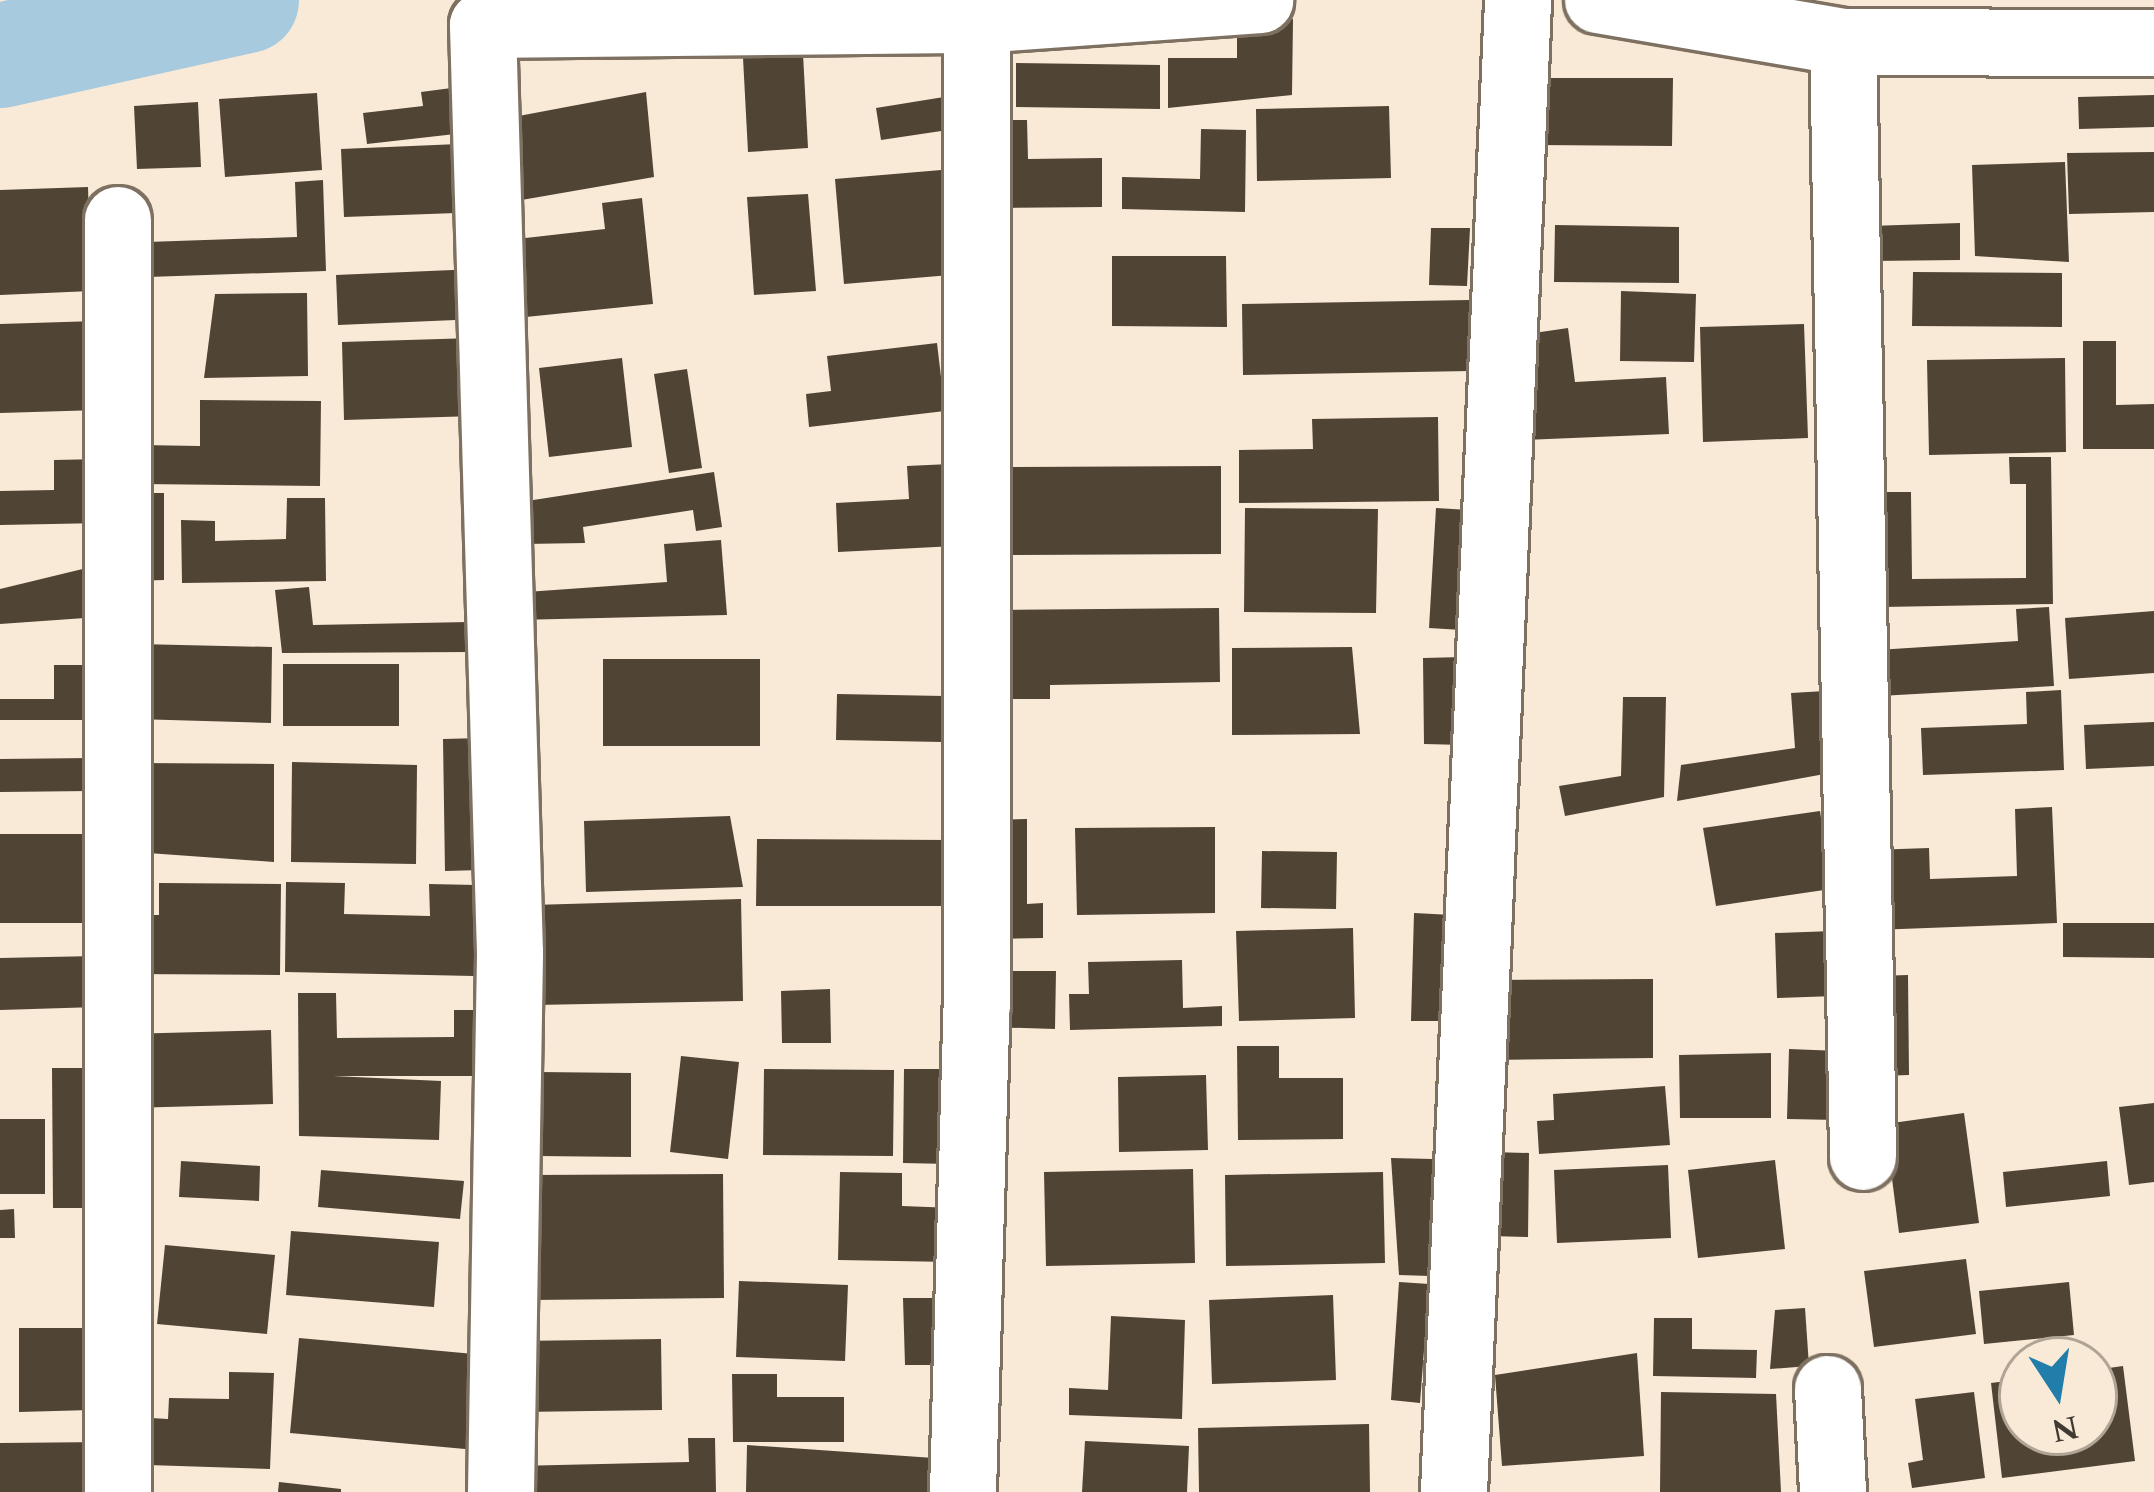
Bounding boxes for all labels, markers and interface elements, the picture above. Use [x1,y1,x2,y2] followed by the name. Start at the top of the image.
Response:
[1998,1336,2118,1456] north arrow
[2046,1401,2083,1456] text: N

